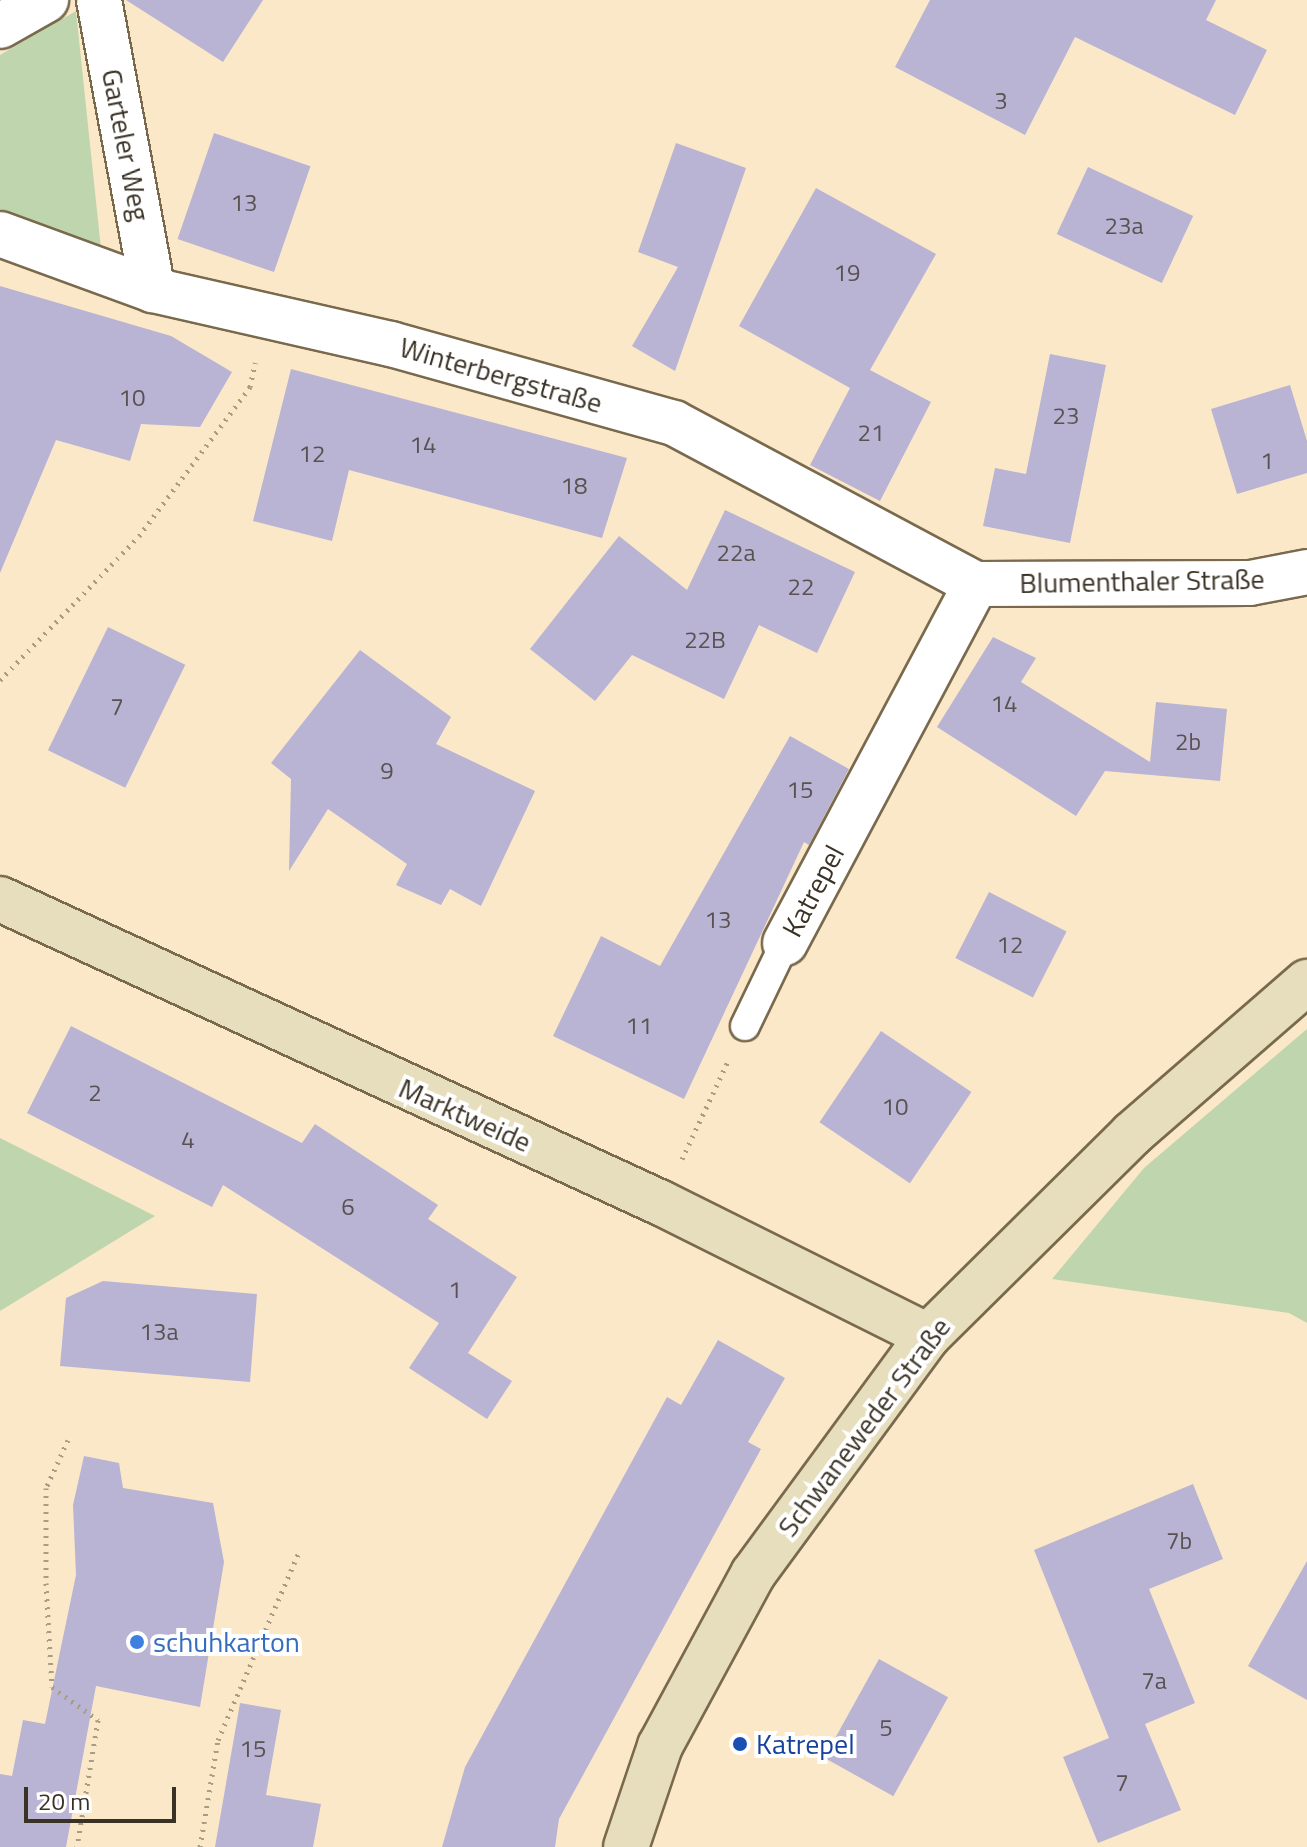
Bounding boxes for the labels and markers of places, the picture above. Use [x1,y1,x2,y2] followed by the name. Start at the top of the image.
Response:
[153,1625,300,1659] place label: schuhkarton
[128,1633,146,1651] marker: schuhkarton
[756,1727,855,1761] place label: Katrepel
[731,1735,749,1753] marker: Katrepel

